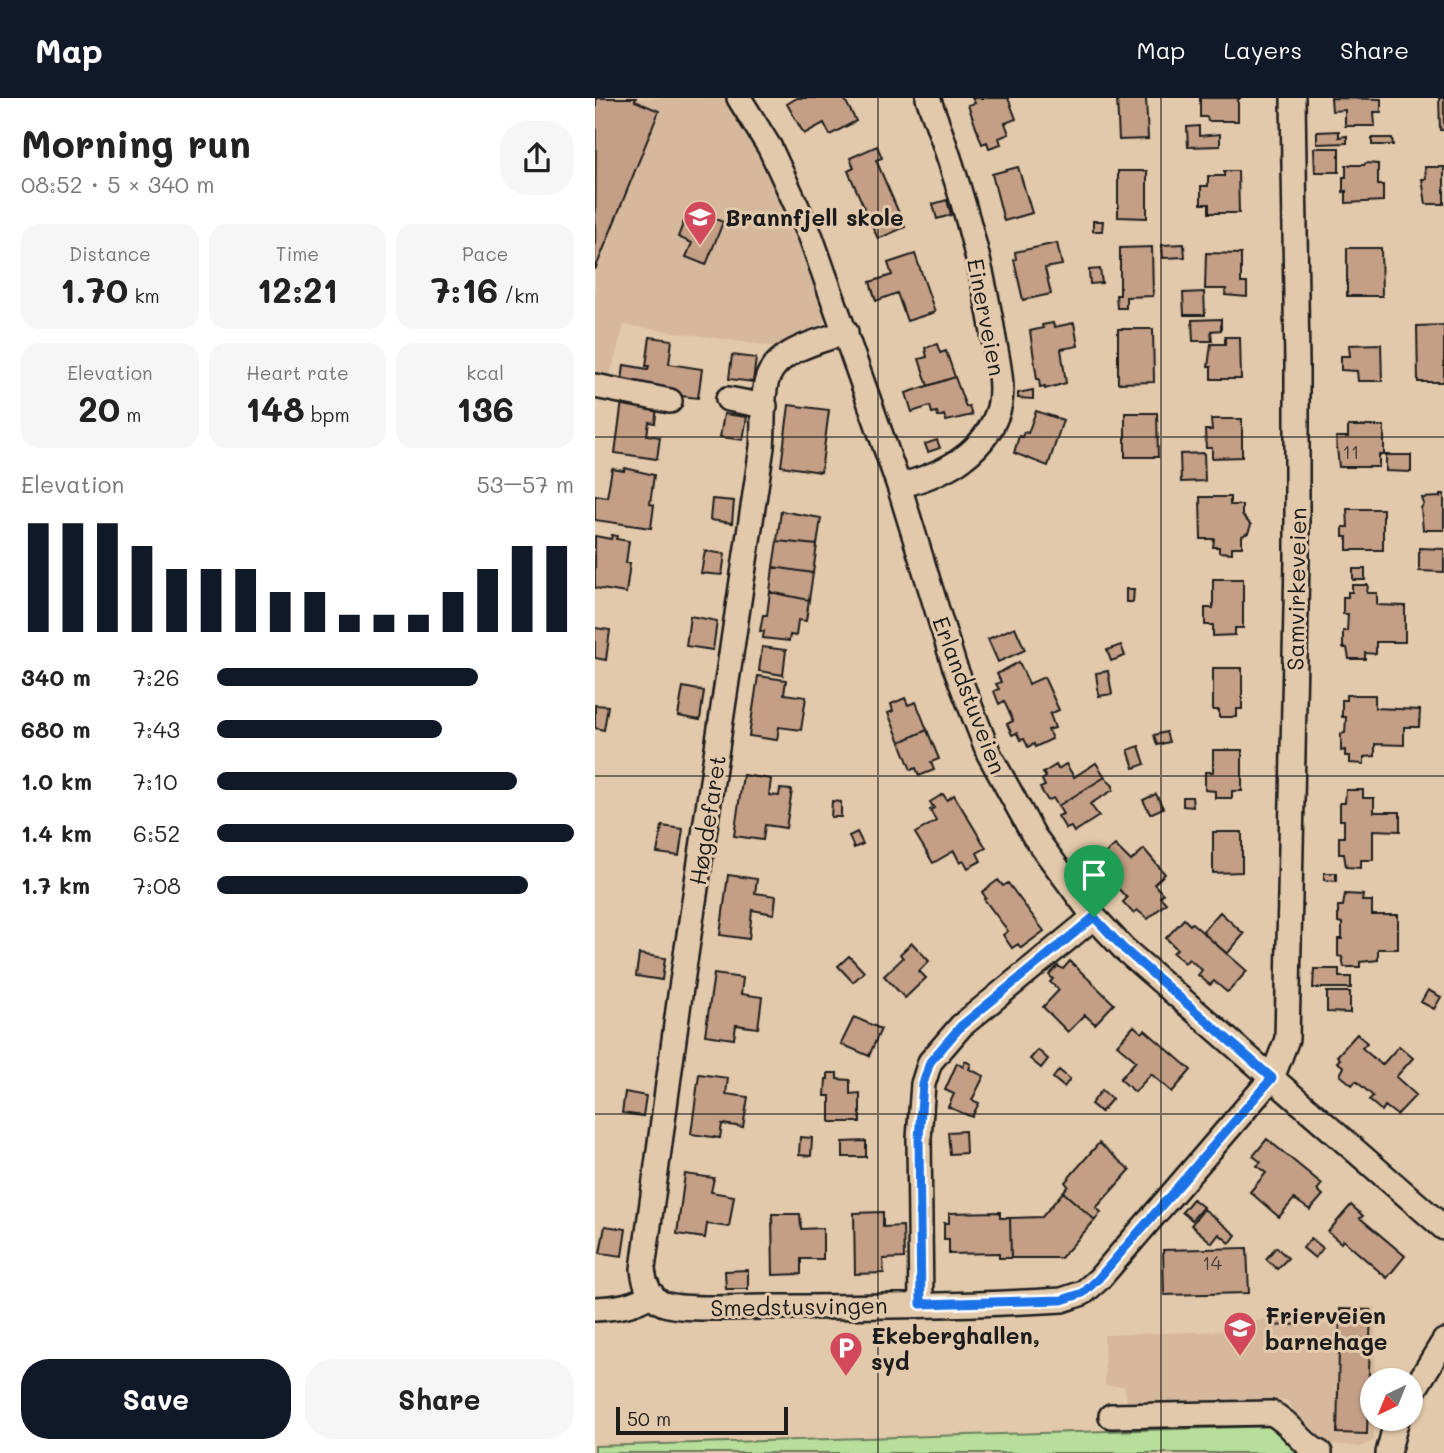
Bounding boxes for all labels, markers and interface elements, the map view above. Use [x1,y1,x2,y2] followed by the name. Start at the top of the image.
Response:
[35,28,103,71] text: Map
[1137,34,1185,65] text: Map
[1223,34,1302,65] text: Layers
[1340,34,1409,65] text: Share
[21,118,251,168] text: Morning run
[500,121,574,195] button: share
[21,169,215,199] text: 08:52 · 5 × 340 m
[681,198,719,247] school or university icon: Brannfjell skole
[725,202,904,232] place label: Brannfjell skole
[69,241,151,266] text: Distance
[276,241,319,266] text: Time
[462,241,508,266] text: Pace
[961,256,1013,378] street label: Einerveien
[60,266,128,312] text: 1.70
[257,266,338,312] text: 12:21
[431,266,498,312] text: 7:16
[128,283,160,308] text: km
[498,283,539,308] text: /km
[67,360,152,385] text: Elevation
[246,360,349,385] text: Heart rate
[466,360,504,385] text: kcal
[78,385,120,431] text: 20
[245,385,305,431] text: 148
[456,385,514,431] text: 136
[120,402,141,427] text: m
[305,402,350,427] text: bpm
[1343,439,1360,464] house number: 11
[21,469,124,499] text: Elevation
[476,469,574,499] text: 53–57 m
[1280,507,1312,671] street label: Samvirkeveien
[926,612,1014,778] street label: Erlandstuveien
[21,662,91,692] text: 340 m
[133,662,180,692] text: 7:26
[21,714,91,744] text: 680 m
[133,714,180,744] text: 7:43
[682,753,732,887] street label: Høgdefaret
[21,766,92,796] text: 1.0 km
[133,766,177,796] text: 7:10
[21,818,92,848] text: 1.4 km
[133,818,180,848] text: 6:52
[1064,845,1124,917] pin
[1075,856,1113,894] icon: arrive
[21,870,90,900] text: 1.7 km
[133,870,181,900] text: 7:08
[1202,1250,1222,1275] house number: 14
[710,1289,888,1323] street label: Smedstusvingen
[1265,1300,1388,1356] place label: Frierveien barnehage
[1221,1309,1259,1358] school or university icon: Frierveien barnehage
[871,1320,1040,1376] place label: Ekeberghallen, syd
[827,1329,865,1378] parking icon: Ekeberghallen, syd
[21,1359,291,1439] button: Save
[305,1359,574,1439] button: Share
[1360,1368,1423,1432] north arrow
[1360,1368,1423,1431] map controls
[616,1404,787,1436] scale bar
[627,1406,671,1431] text: 50 m

